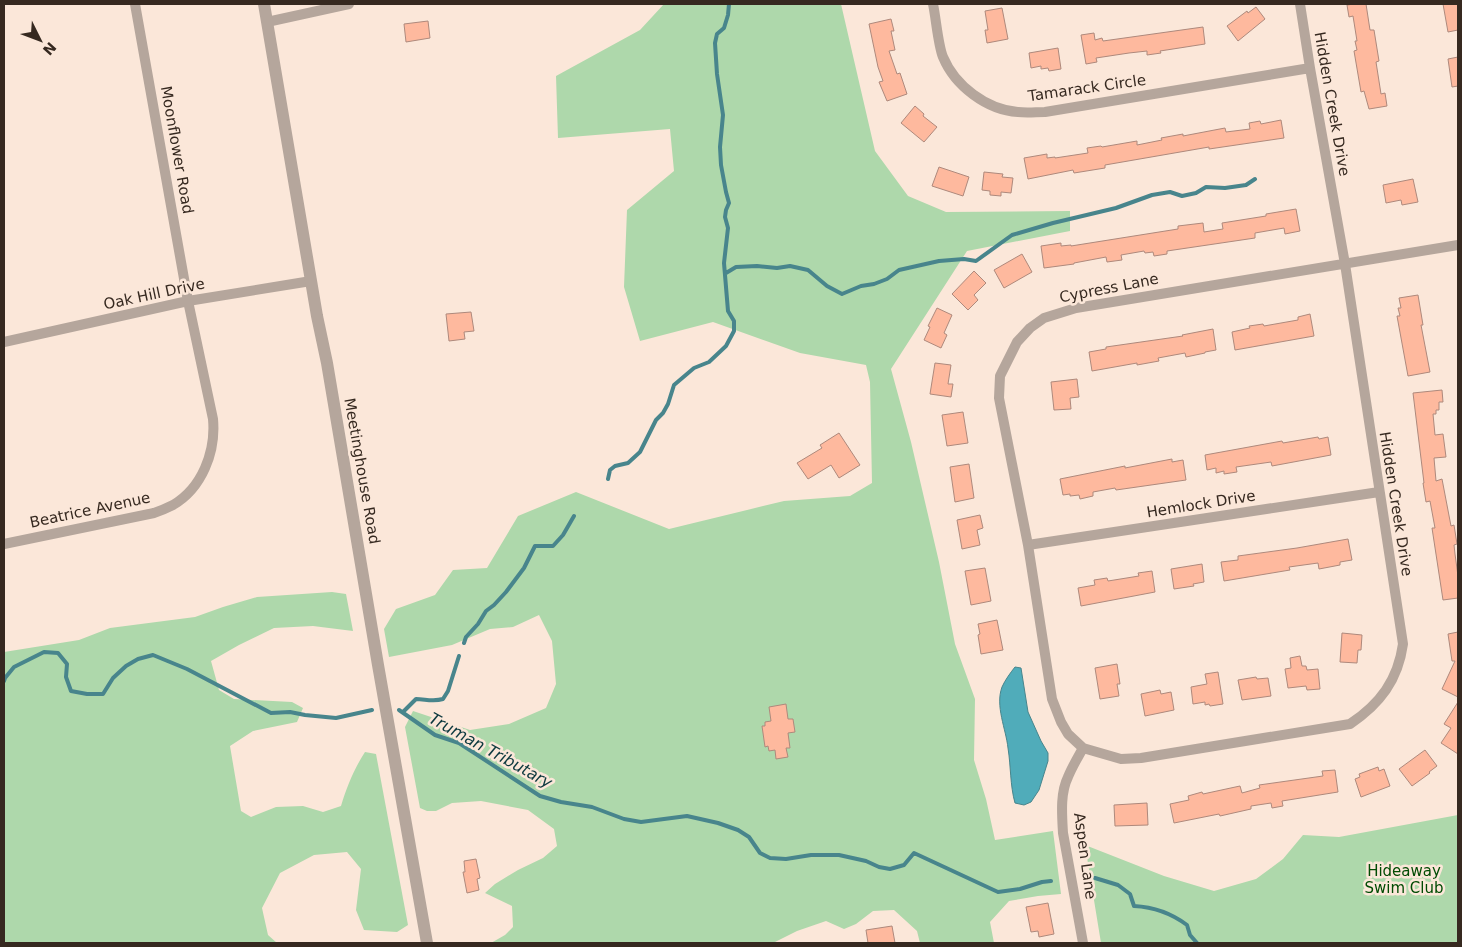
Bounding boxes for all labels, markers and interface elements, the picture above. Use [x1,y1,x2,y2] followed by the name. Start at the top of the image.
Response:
[15,15,65,65] north arrow
[1310,30,1354,178] street label: Hidden Creek Drive
[40,39,60,58] text: N
[1026,71,1147,105] street label: Tamarack Circle
[157,85,197,215] street label: Moonflower Road
[1058,270,1160,306] street label: Cypress Lane
[102,274,206,314] street label: Oak Hill Drive
[340,396,384,546] street label: Meetinghouse Road
[1376,430,1416,578] street label: Hidden Creek Drive
[1145,486,1257,522] street label: Hemlock Drive
[28,488,152,532] street label: Beatrice Avenue
[426,709,556,792] water label: Truman Tributary
[1070,811,1100,901] street label: Aspen Lane
[1364,862,1444,897] park label: Hideaway Swim Club

